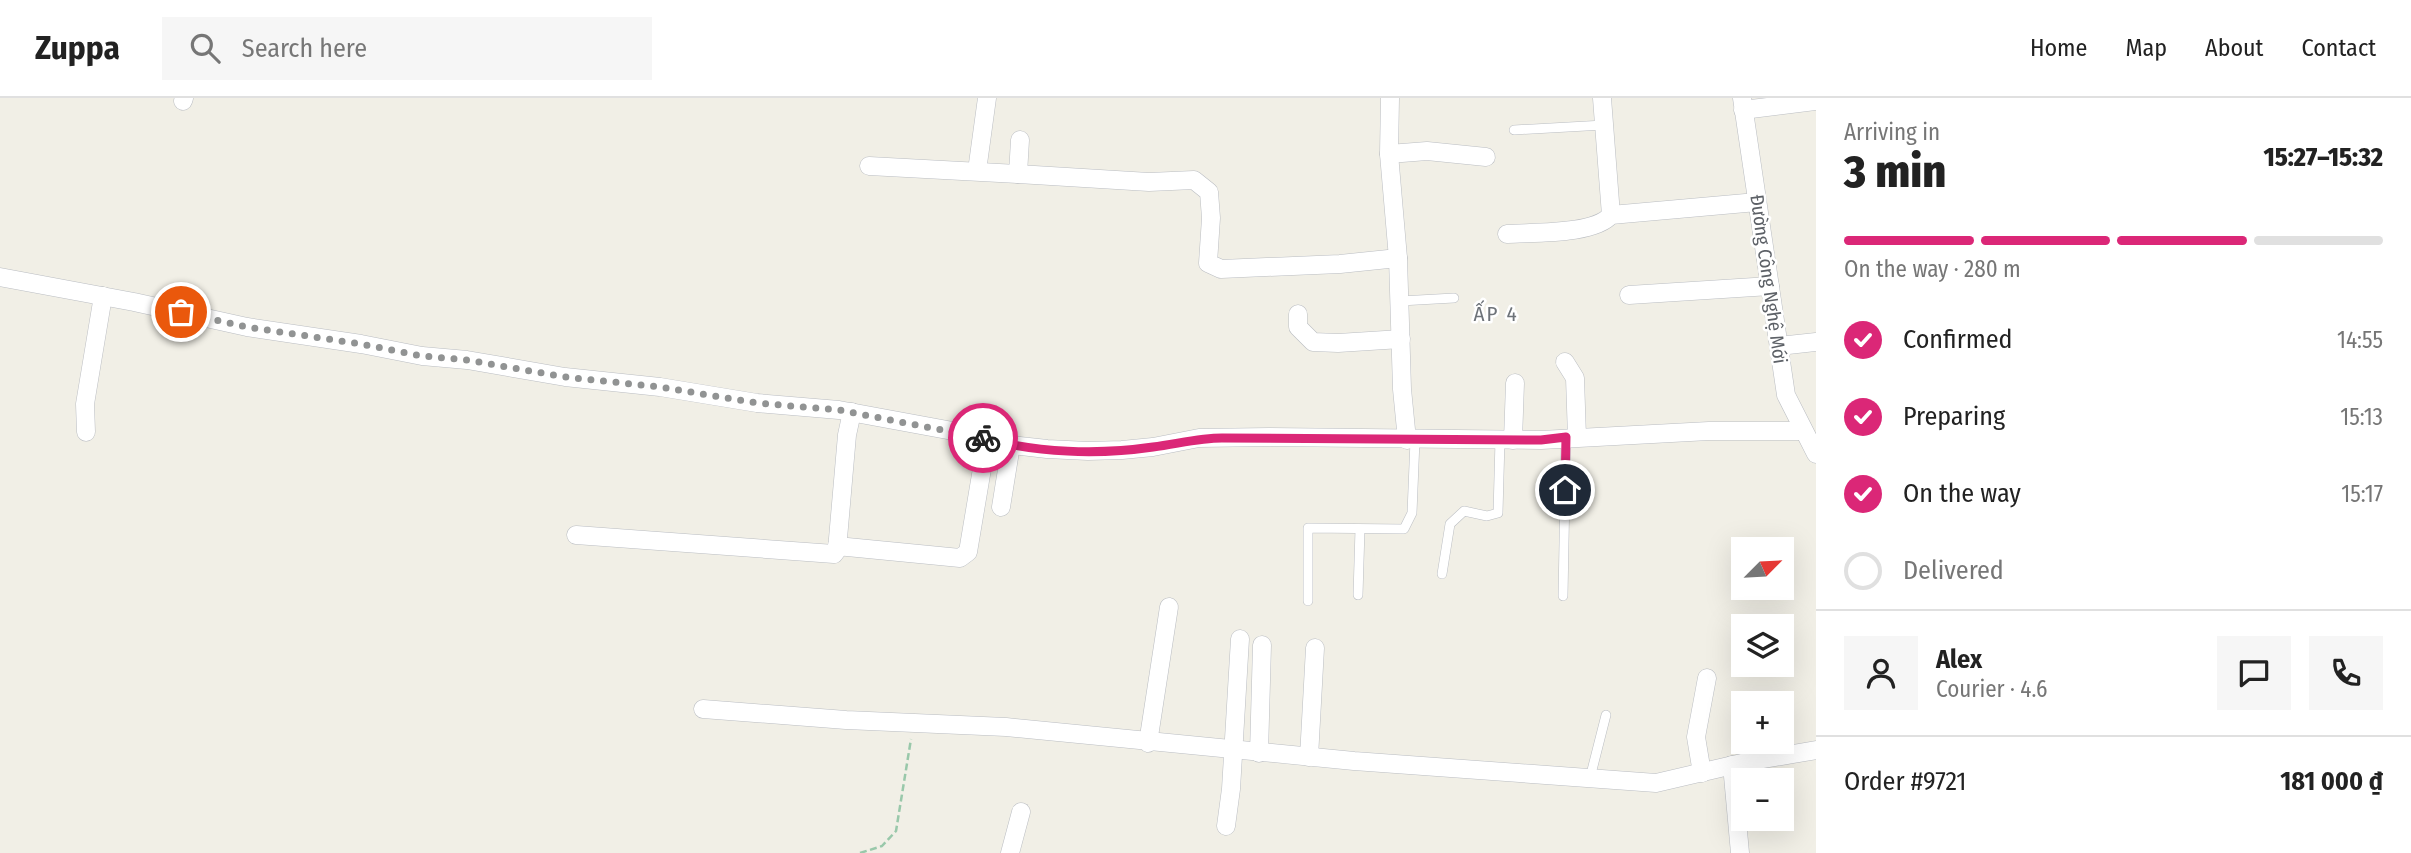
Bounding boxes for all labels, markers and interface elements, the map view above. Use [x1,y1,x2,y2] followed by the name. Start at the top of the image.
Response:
[162,17,652,80] search box
[35,28,120,68] text: Zuppa
[186,29,224,67] icon: search
[242,33,367,64] text: Search here
[2030,34,2087,62] text: Home
[2125,34,2167,62] text: Map
[2205,34,2263,62] text: About
[2301,34,2376,62] text: Contact
[1844,118,1940,146] text: Arriving in
[2264,142,2383,173] text: 15:27–15:32
[1844,144,1946,199] text: 3 min
[1745,193,1792,365] street label: Đường Công Nghệ Mới
[1844,255,2021,283] text: On the way · 280 m
[151,282,211,342] pin
[162,293,200,331] icon: bag
[1473,300,1519,327] district label: ẤP 4
[1844,321,1882,359] icon: check
[1903,324,2013,355] text: Confirmed
[2337,326,2383,354] text: 14:55
[1844,398,1882,436] icon: check
[1903,401,2005,432] text: Preparing
[948,403,1018,473] courier
[2340,403,2383,431] text: 15:13
[964,419,1002,457] icon: bike
[1535,460,1595,520] pin
[1546,471,1584,509] icon: home
[1844,475,1882,513] icon: check
[1903,478,2021,509] text: On the way
[2341,480,2383,508] text: 15:17
[1731,537,1794,600] north arrow
[1731,537,1794,831] map controls
[1903,555,2004,586] text: Delivered
[1731,614,1794,677] button: layers
[1844,636,1918,710] button: person
[2217,636,2291,710] button: chat
[2309,636,2383,710] button: phone
[1936,644,1982,675] text: Alex
[1936,675,2047,703] text: Courier · 4.6
[1731,691,1794,754] button: +
[1844,766,1966,797] text: Order #9721
[2280,766,2383,797] text: 181 000 ₫
[1731,768,1794,831] button: −

